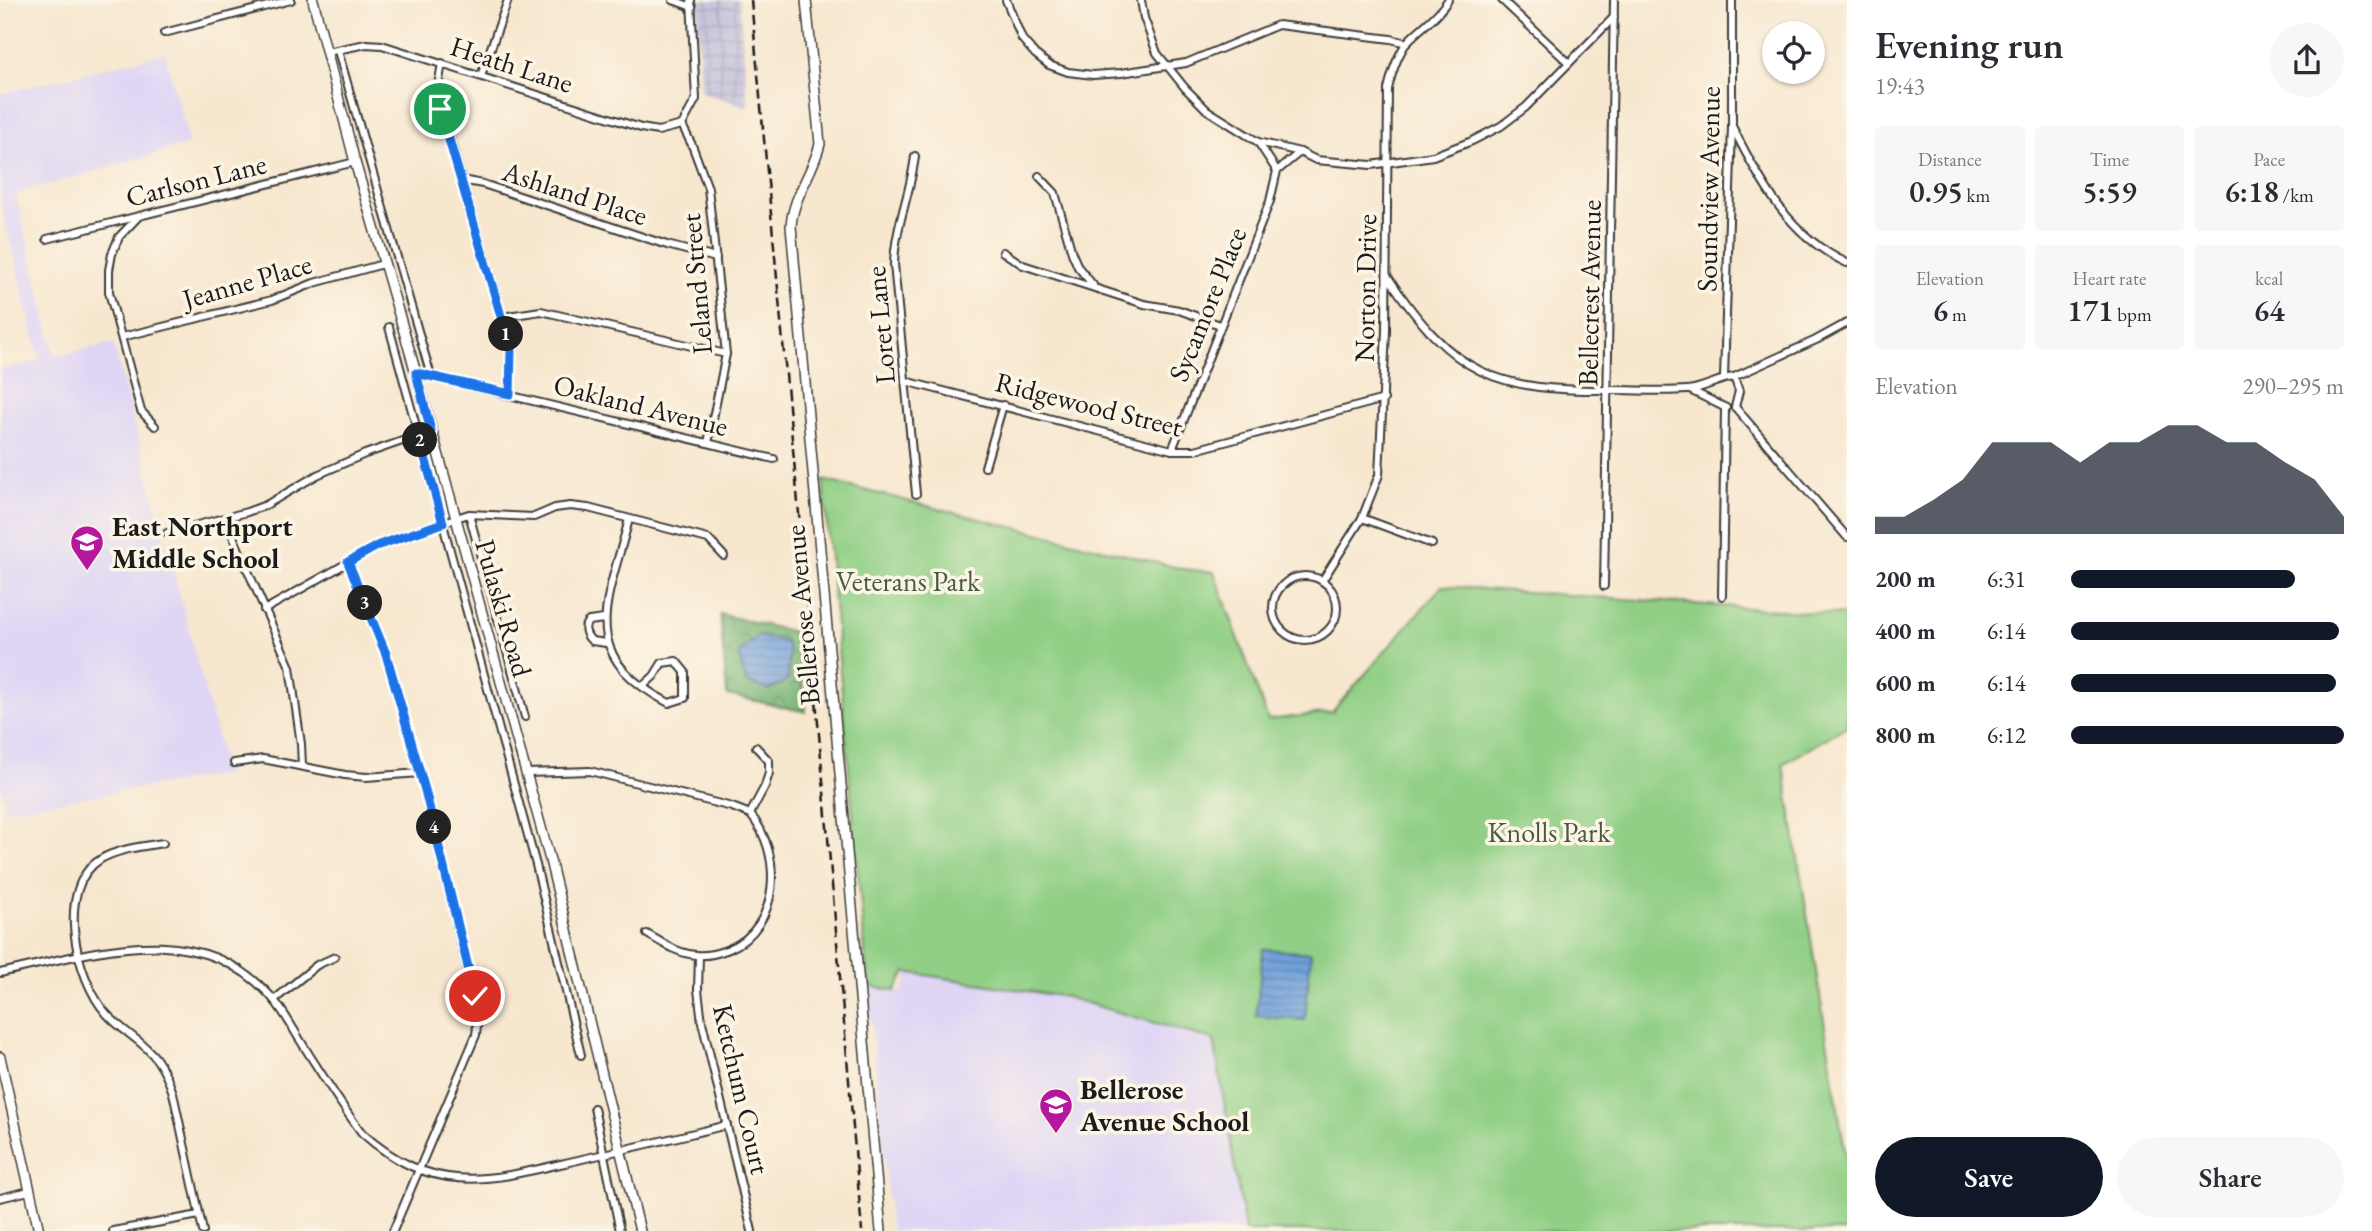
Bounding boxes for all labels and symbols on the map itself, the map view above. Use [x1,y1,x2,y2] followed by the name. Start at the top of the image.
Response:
[446,27,578,101] street label: Heath Lane
[410,79,470,139] pin
[1688,86,1728,292] street label: Soundview Avenue
[122,145,270,215] street label: Carlson Lane
[497,152,652,233] street label: Ashland Place
[1569,199,1609,387] street label: Bellecrest Avenue
[672,212,720,356] street label: Leland Street
[1346,214,1384,362] street label: Norton Drive
[1160,221,1254,386] street label: Sycamore Place
[176,245,316,317] street label: Jeanne Place
[857,265,903,385] street label: Loret Lane
[489,316,524,352] pin: 1
[992,363,1186,445] street label: Ridgewood Street
[550,366,732,444] street label: Oakland Avenue
[402,422,438,458] pin: 2
[112,508,293,576] place label: East Northport Middle School
[68,523,106,572] school or university icon: East Northport Middle School
[776,523,828,707] street label: Bellerose Avenue
[467,535,541,682] street label: Pulaski Road
[836,563,981,599] park label: Veterans Park
[348,586,382,620] pin: 3
[416,810,452,844] pin: 4
[1487,814,1611,850] park label: Knolls Park
[445,966,505,1026] pin
[705,1000,779,1178] street label: Ketchum Court
[1079,1071,1249,1139] place label: Bellerose Avenue School
[1037,1086,1075,1135] school or university icon: Bellerose Avenue School

